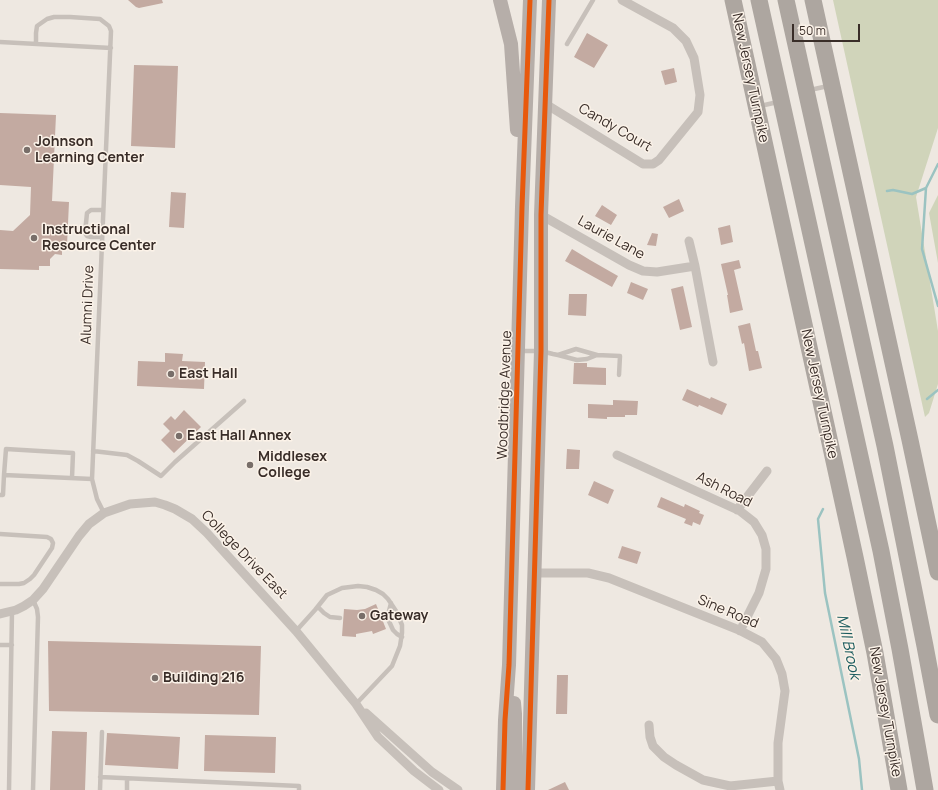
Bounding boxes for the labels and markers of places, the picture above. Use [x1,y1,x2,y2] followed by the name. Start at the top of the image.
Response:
[35,134,144,166] place label: Johnson Learning Center
[22,145,32,155] marker: Johnson Learning Center
[42,222,156,254] place label: Instructional Resource Center
[29,233,39,243] marker: Instructional Resource Center
[179,366,238,382] place label: East Hall
[166,369,176,379] marker: East Hall
[187,428,291,444] place label: East Hall Annex
[174,431,184,441] marker: East Hall Annex
[258,449,327,482] place label: Middlesex College
[245,460,255,470] marker: Middlesex College
[370,608,428,624] place label: Gateway
[357,611,367,621] marker: Gateway
[163,670,244,686] place label: Building 216
[150,673,160,683] marker: Building 216

